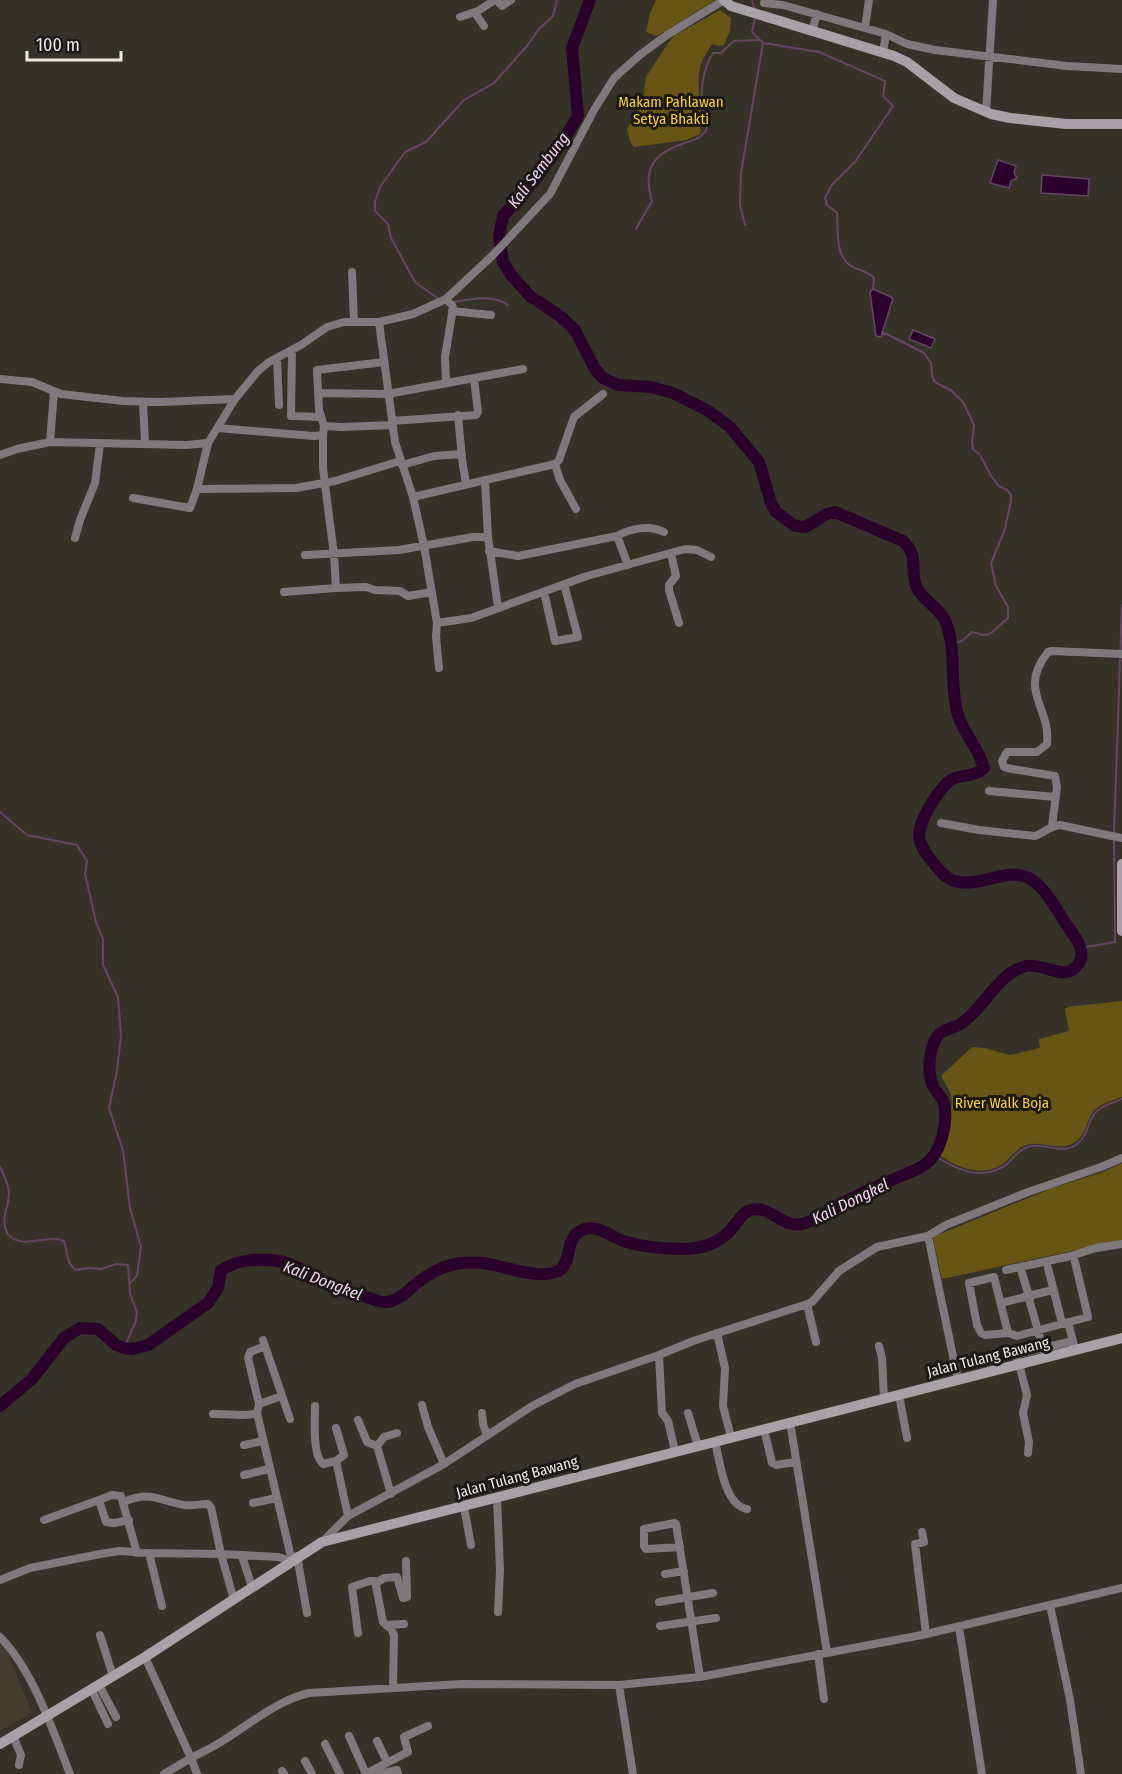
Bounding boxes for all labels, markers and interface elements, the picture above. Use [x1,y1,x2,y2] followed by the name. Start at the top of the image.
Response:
[27,24,122,62] scale bar
[36,34,80,56] text: 100 m
[618,93,724,128] park label: Makam Pahlawan Setya Bhakti
[504,129,573,212] water label: Kali Sembung
[955,1094,1049,1112] park label: River Walk Boja
[809,1175,892,1228] water label: Kali Dongkel
[281,1257,365,1304] water label: Kali Dongkel
[925,1333,1051,1381] street label: Jalan Tulang Bawang
[454,1452,580,1502] street label: Jalan Tulang Bawang

